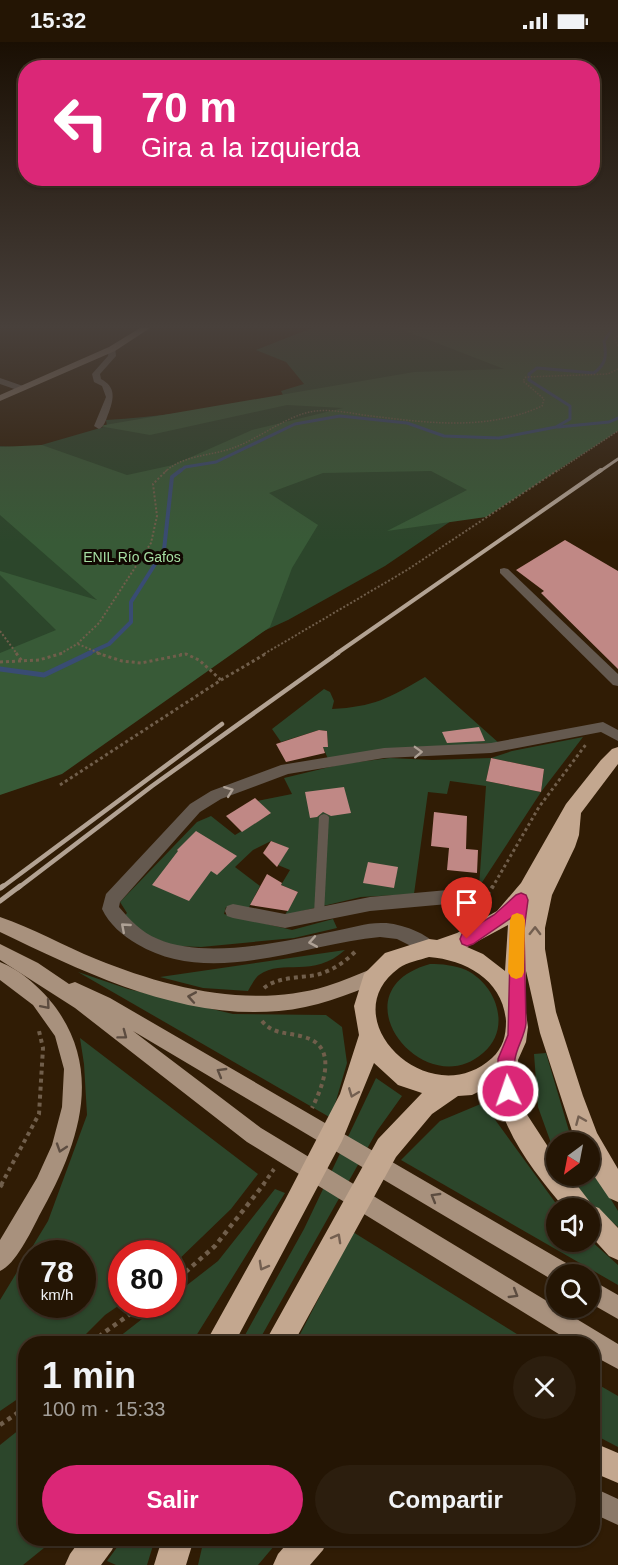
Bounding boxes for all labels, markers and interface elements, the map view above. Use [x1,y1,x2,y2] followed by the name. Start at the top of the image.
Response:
[30,8,86,33] text: 15:32
[42,84,120,162] icon: left
[141,84,237,131] text: 70 m
[141,133,360,163] text: Gira a la izquierda
[83,549,181,565] park label: ENIL Río Gafos
[414,746,423,758] one-way arrow
[223,785,234,798] one-way arrow
[441,877,492,939] pin
[450,886,483,919] icon: arrive
[121,923,132,934] one-way arrow
[529,927,541,936] one-way arrow
[308,935,318,948] one-way arrow
[187,991,197,1003] one-way arrow
[39,998,50,1009] one-way arrow
[117,1027,128,1038] one-way arrow
[476,1059,540,1123] position arrow
[217,1068,227,1079] one-way arrow
[348,1087,360,1098] one-way arrow
[575,1115,587,1126] one-way arrow
[546,1132,600,1186] north arrow
[546,1132,600,1318] map controls
[56,1142,68,1153] one-way arrow
[431,1193,441,1204] one-way arrow
[546,1198,600,1252] button: sound
[330,1233,341,1244] one-way arrow
[108,1240,186,1318] speed limit sign: 80
[40,1255,74,1288] text: 78
[259,1260,270,1270] one-way arrow
[546,1264,600,1318] button: search
[41,1286,73,1303] text: km/h
[508,1287,518,1299] one-way arrow
[42,1355,136,1396] text: 1 min
[513,1356,576,1419] button: close
[42,1398,165,1420] text: 100 m · 15:33
[42,1465,303,1534] button: Salir
[315,1465,576,1534] button: Compartir

